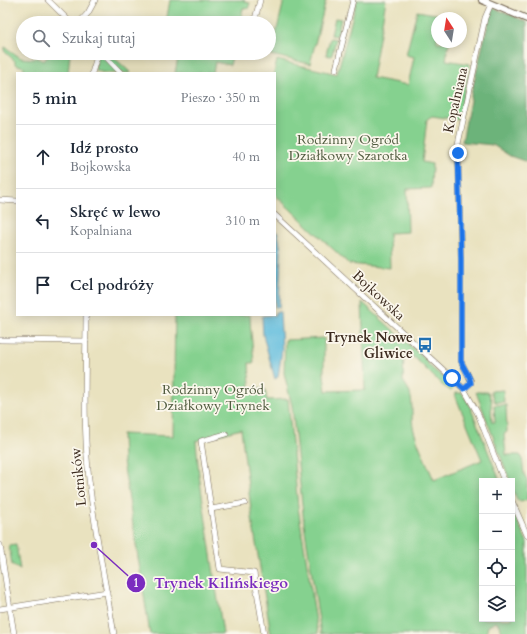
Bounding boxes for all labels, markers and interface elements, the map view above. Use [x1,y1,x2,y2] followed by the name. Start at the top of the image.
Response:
[431,12,467,48] north arrow
[16,16,276,60] search box
[30,27,52,49] icon: search
[62,28,136,48] text: Szukaj tutaj
[439,65,472,135] street label: Kopalniana
[32,87,77,110] text: 5 min
[181,89,260,107] text: Pieszo · 350 m
[289,130,407,165] park label: Rodzinny Ogród Działkowy Szarotka
[70,138,138,158] text: Idź prosto
[449,144,467,162] route end
[32,146,54,168] icon: ahead
[232,148,260,166] text: 40 m
[70,158,131,176] text: Bojkowska
[70,202,160,222] text: Skręć w lewo
[32,210,54,232] icon: left
[226,212,260,230] text: 310 m
[70,222,132,240] text: Kopalniana
[348,266,409,325] street label: Bojkowska
[32,274,54,296] icon: arrive
[70,275,154,295] text: Cel podróży
[325,328,413,363] place label: Trynek Nowe Gliwice
[416,336,434,354] bus stop icon: Trynek Nowe Gliwice
[443,369,461,387] route start
[156,380,270,415] park label: Rodzinny Ogród Działkowy Trynek
[66,446,91,507] street label: Lotników
[479,478,515,622] map controls
[479,478,515,514] button: +
[479,514,515,550] button: −
[479,550,515,586] button: locate
[126,569,296,596] callout: Trynek Kilińskiego
[154,573,288,593] text: Trynek Kilińskiego
[133,575,139,591] text: 1
[479,586,515,622] button: layers

